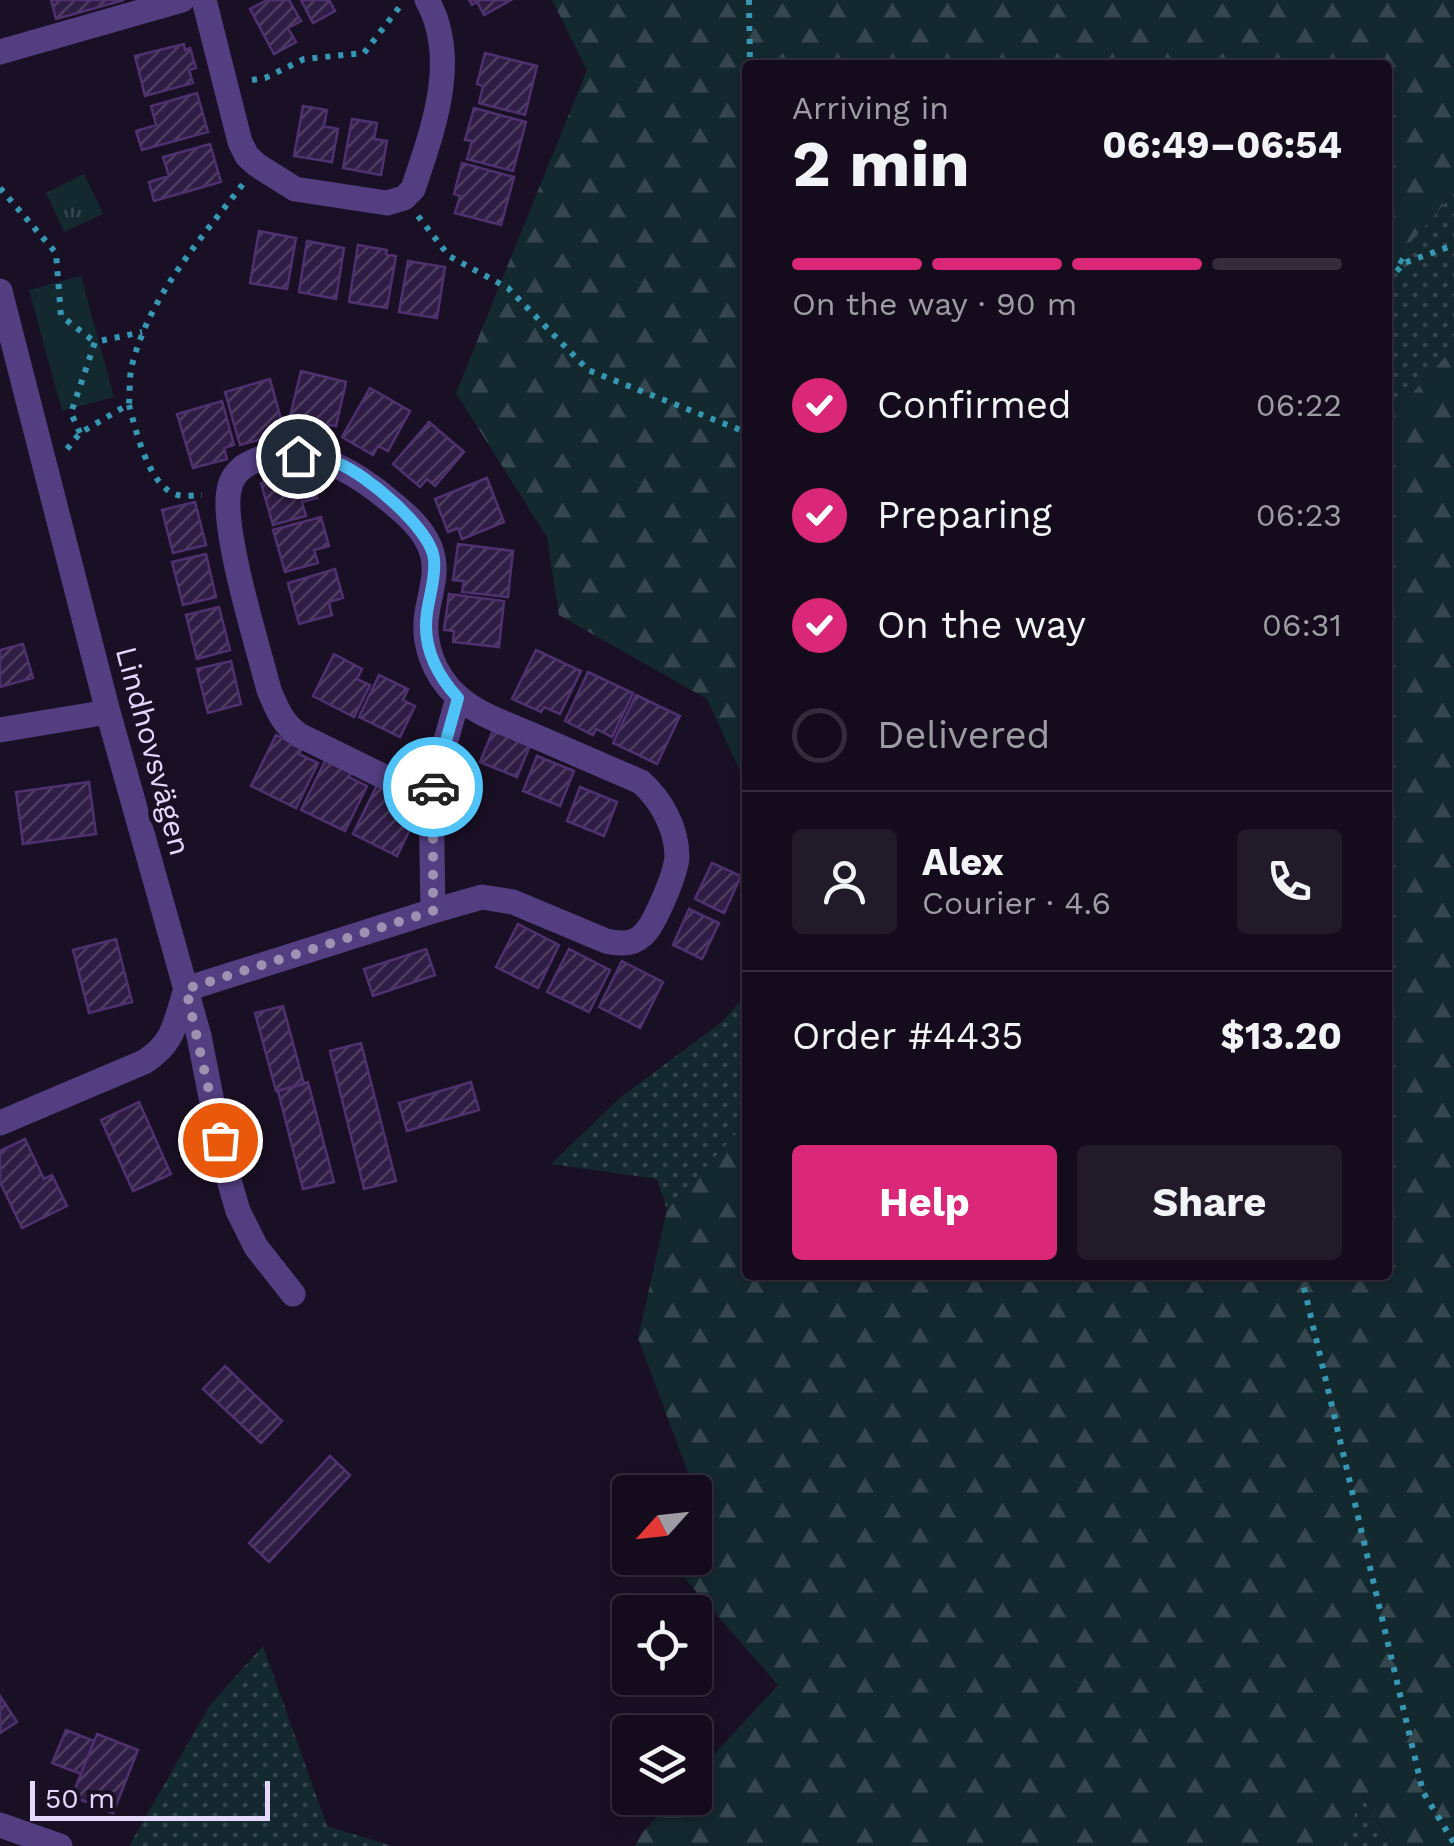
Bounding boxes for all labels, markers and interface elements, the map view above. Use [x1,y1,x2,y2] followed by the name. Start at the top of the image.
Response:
[792,89,949,127] text: Arriving in
[1102,123,1342,167] text: 06:49–06:54
[792,126,970,202] text: 2 min
[792,285,1077,323] text: On the way · 90 m
[792,378,847,433] icon: check
[877,383,1072,427] text: Confirmed
[1256,386,1342,424] text: 06:22
[256,414,341,499] pin
[271,429,326,484] icon: home
[792,488,847,543] icon: check
[877,493,1052,537] text: Preparing
[1256,496,1342,534] text: 06:23
[792,598,847,653] icon: check
[877,603,1086,647] text: On the way
[1262,606,1342,644] text: 06:31
[109,643,198,859] street label: Lindhovsvägen
[877,713,1050,757] text: Delivered
[383,737,483,837] courier
[406,760,461,815] icon: car
[792,829,897,934] button: person
[1237,829,1342,934] button: phone
[922,840,1004,884] text: Alex
[922,884,1111,922] text: Courier · 4.6
[792,1014,1023,1058] text: Order #4435
[1221,1014,1342,1058] text: $13.20
[178,1098,263,1183] pin
[193,1113,248,1168] icon: bag
[792,1145,1057,1260] button: Help
[1077,1145,1342,1260] button: Share
[612,1475,712,1575] north arrow
[612,1475,712,1815] map controls
[612,1595,712,1695] button: locate
[612,1715,712,1815] button: layers
[30,1776,270,1820] scale bar
[45,1782,115,1815] text: 50 m

